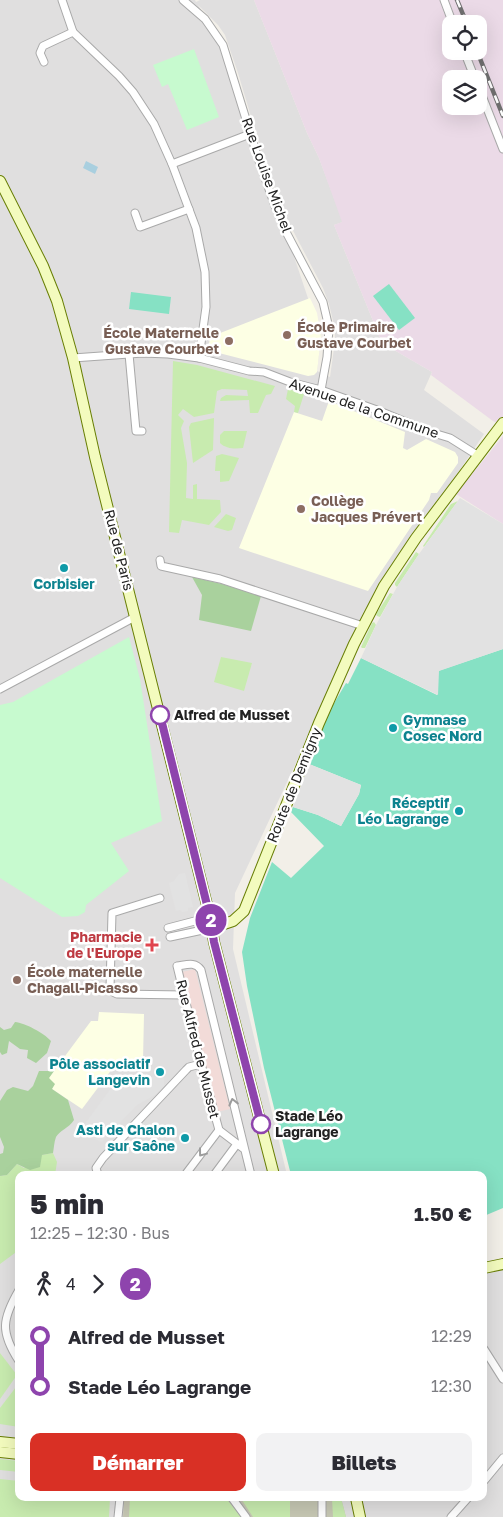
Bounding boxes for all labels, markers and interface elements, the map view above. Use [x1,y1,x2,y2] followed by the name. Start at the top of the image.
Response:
[442,15,487,115] map controls
[442,15,487,60] button: locate
[442,70,487,115] button: layers
[239,115,296,235] street label: Rue Louise Michel
[297,318,412,351] place label: École Primaire Gustave Courbet
[103,324,219,357] place label: École Maternelle Gustave Courbet
[281,329,293,341] marker: École Primaire Gustave Courbet
[223,335,235,347] marker: École Maternelle Gustave Courbet
[287,374,441,441] street label: Avenue de la Commune
[311,492,422,525] place label: Collège Jacques Prévert
[295,503,307,515] marker: Collège Jacques Prévert
[101,507,138,592] street label: Rue de Paris
[58,562,70,574] marker: Corbisier
[33,575,95,592] place label: Corbisier
[150,705,170,725] marker: Alfred de Musset
[174,706,290,723] place label: Alfred de Musset
[403,711,482,744] place label: Gymnase Cosec Nord
[387,722,399,734] marker: Gymnase Cosec Nord
[263,725,324,845] street label: Route de Demigny
[357,794,450,827] place label: Réceptif Léo Lagrange
[453,805,465,817] marker: Réceptif Léo Lagrange
[195,904,227,936] line badge: 2
[206,909,216,931] text: 2
[66,928,142,961] place label: Pharmacie de l'Europe
[146,939,158,951] marker: Pharmacie de l'Europe
[27,963,143,996] place label: École maternelle Chagall-Picasso
[11,974,23,986] marker: École maternelle Chagall-Picasso
[173,978,224,1120] street label: Rue Alfred de Musset
[49,1055,151,1088] place label: Pôle associatif Langevin
[154,1066,166,1078] marker: Pôle associatif Langevin
[228,1098,239,1107] one-way arrow
[275,1107,343,1140] place label: Stade Léo Lagrange
[251,1114,271,1134] marker: Stade Léo Lagrange
[76,1121,175,1154] place label: Asti de Chalon sur Saône
[179,1132,191,1144] marker: Asti de Chalon sur Saône
[199,1147,208,1157] one-way arrow
[30,1187,104,1220] text: 5 min
[414,1202,472,1225] text: 1.50 €
[30,1223,170,1243] text: 12:25 – 12:30 · Bus
[30,1270,58,1298] icon: walk
[84,1270,112,1298] icon: forward
[130,1273,141,1295] text: 2
[66,1274,76,1294] text: 4
[68,1325,225,1348] text: Alfred de Musset
[431,1326,472,1346] text: 12:29
[68,1375,251,1398] text: Stade Léo Lagrange
[431,1376,472,1396] text: 12:30
[30,1433,246,1491] button: Démarrer
[256,1433,472,1491] button: Billets

